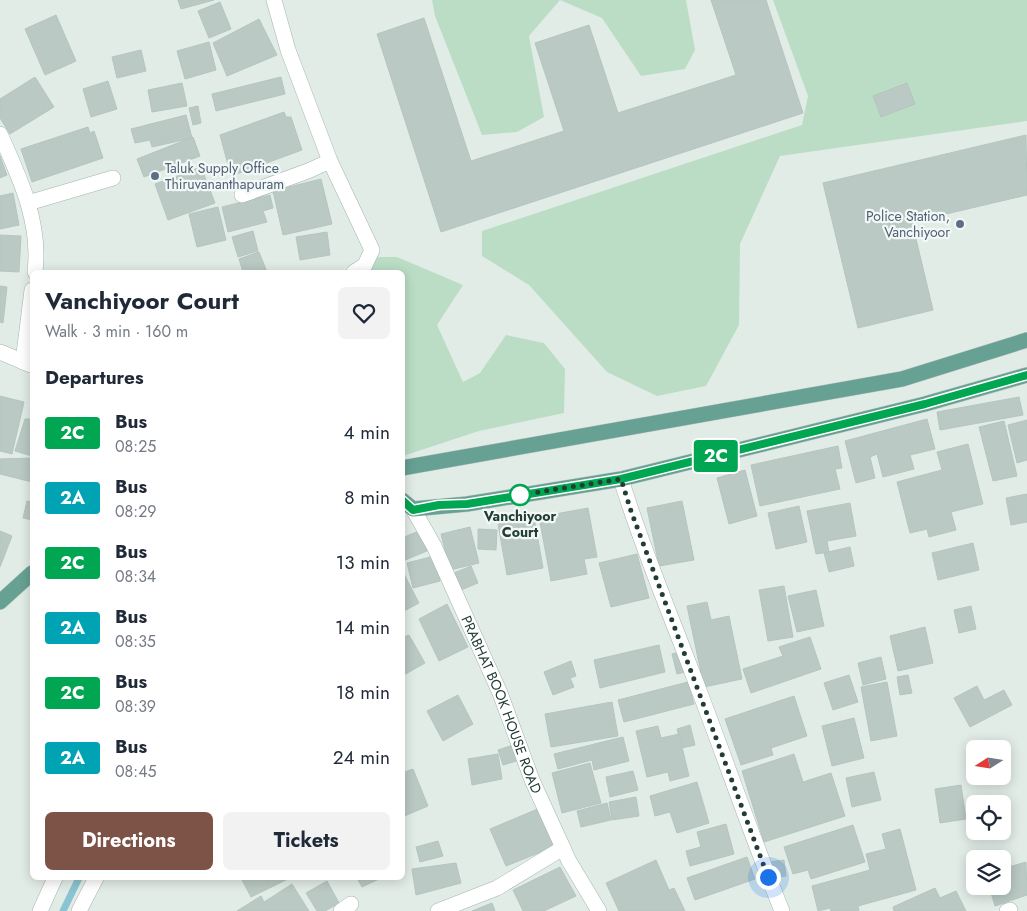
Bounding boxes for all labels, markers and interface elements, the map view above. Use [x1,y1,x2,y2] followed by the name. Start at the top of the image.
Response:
[165,158,284,194] place label: Taluk Supply Office Thiruvananthapuram
[149,170,161,182] marker: Taluk Supply Office Thiruvananthapuram
[866,206,950,242] place label: Police Station, Vanchiyoor
[954,218,966,230] marker: Police Station, Vanchiyoor
[45,283,239,318] text: Vanchiyoor Court
[338,287,390,339] button: heart
[45,320,188,343] text: Walk · 3 min · 160 m
[45,364,144,391] text: Departures
[115,408,147,435] text: Bus
[343,419,390,446] text: 4 min
[60,420,85,446] text: 2C
[115,435,156,458] text: 08:25
[694,440,738,472] line badge: 2C
[704,443,728,469] text: 2C
[115,473,147,500] text: Bus
[344,484,390,511] text: 8 min
[509,484,531,506] marker: Vanchiyoor Court
[60,485,85,511] text: 2A
[115,500,156,523] text: 08:29
[483,506,557,542] place label: Vanchiyoor Court
[115,538,147,565] text: Bus
[336,549,390,576] text: 13 min
[60,550,85,576] text: 2C
[115,565,156,588] text: 08:34
[115,603,147,630] text: Bus
[457,612,547,797] street label: PRABHAT BOOK HOUSE ROAD
[335,614,390,641] text: 14 min
[60,615,85,641] text: 2A
[115,630,156,653] text: 08:35
[115,668,147,695] text: Bus
[336,679,390,706] text: 18 min
[60,680,85,706] text: 2C
[115,695,156,718] text: 08:39
[115,733,147,760] text: Bus
[966,740,1011,785] north arrow
[966,740,1011,895] map controls
[333,744,390,771] text: 24 min
[60,745,85,771] text: 2A
[115,760,157,783] text: 08:45
[966,795,1011,840] button: locate
[45,812,213,870] button: Directions
[223,812,390,870] button: Tickets
[966,850,1011,895] button: layers
[756,865,781,890] your location

